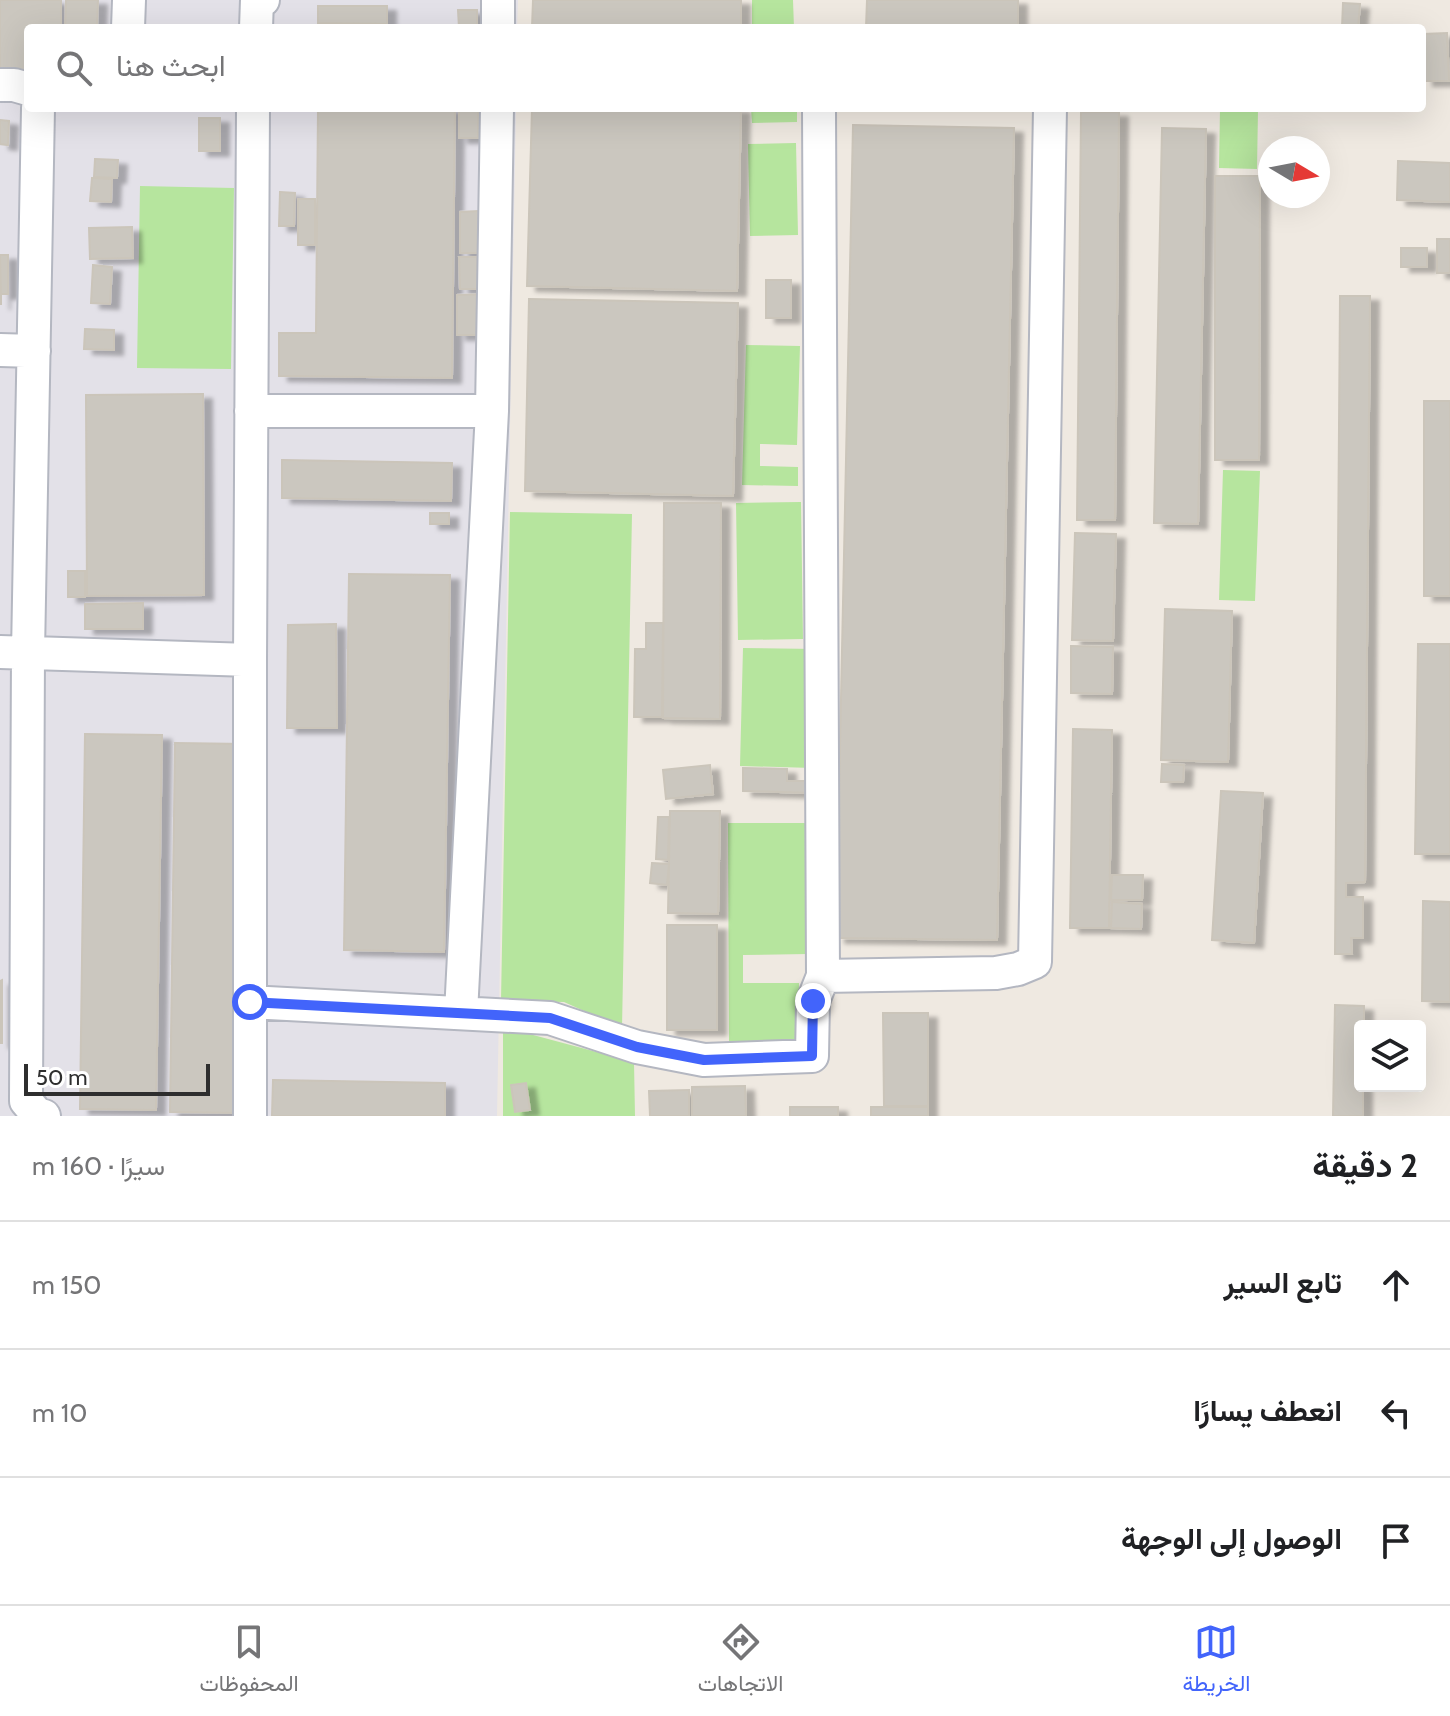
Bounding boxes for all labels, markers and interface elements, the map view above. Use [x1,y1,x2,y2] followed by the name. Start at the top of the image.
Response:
[24,24,1426,112] search box
[52,46,96,90] icon: search
[116,47,226,84] text: ابحث هنا
[1258,136,1330,208] north arrow
[795,983,831,1019] route end
[232,984,268,1020] route start
[1354,1020,1426,1092] map controls
[1354,1020,1426,1092] button: layers
[24,1060,210,1096] scale bar
[36,1064,88,1091] text: 50 m
[1312,1144,1418,1186] text: 2 دقيقة
[32,1150,165,1182] text: سيرًا · 160 m
[1374,1263,1418,1307] icon: ahead
[1223,1264,1342,1301] text: تابع السير
[32,1269,101,1301] text: 150 m
[1374,1391,1418,1435] icon: left
[1193,1392,1342,1429] text: انعطف يسارًا
[32,1397,87,1429] text: 10 m
[1374,1519,1418,1563] icon: arrive
[1121,1520,1342,1557] text: الوصول إلى الوجهة
[200,1620,299,1703] tab: المحفوظات
[698,1620,783,1703] tab: الاتجاهات
[1182,1620,1250,1703] tab: الخريطة

